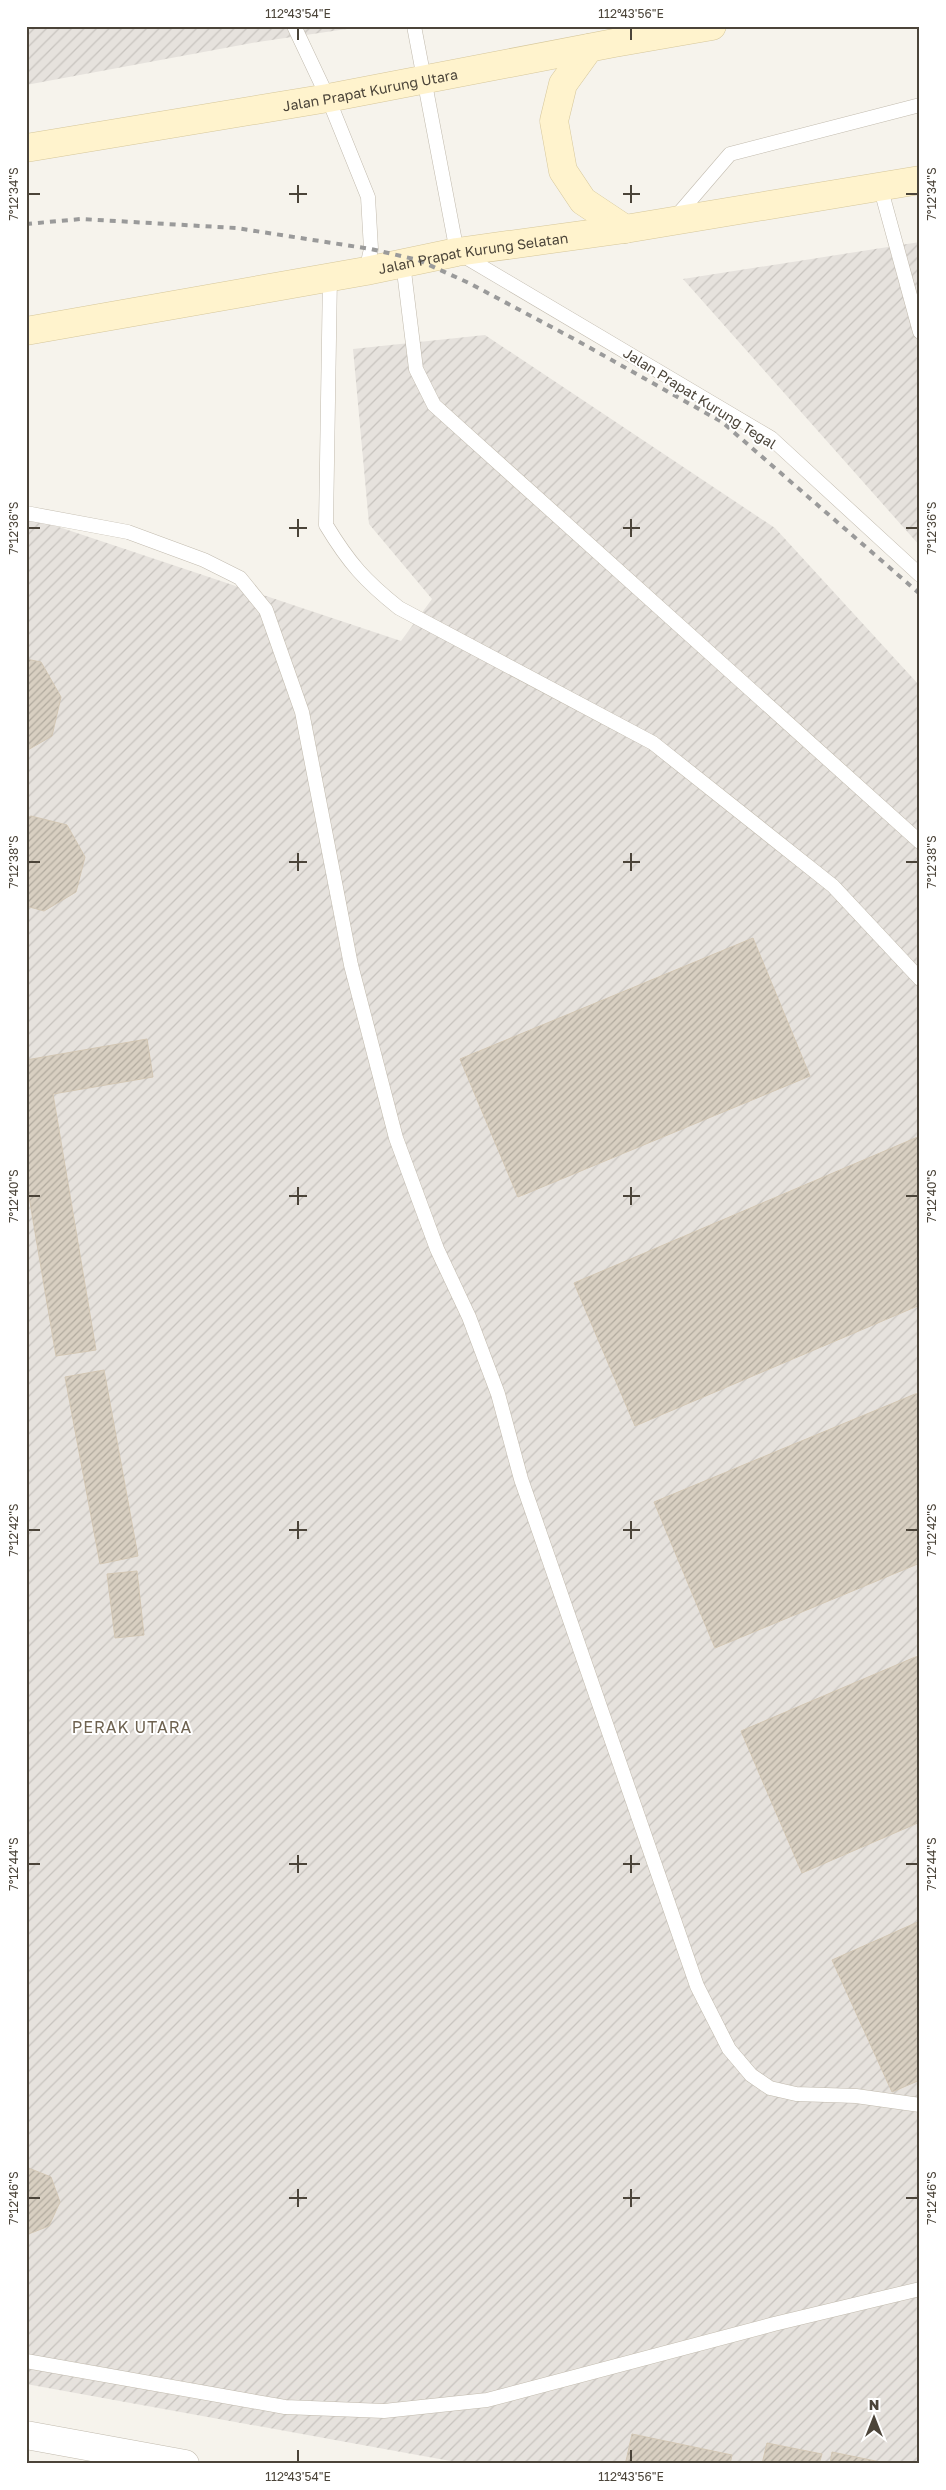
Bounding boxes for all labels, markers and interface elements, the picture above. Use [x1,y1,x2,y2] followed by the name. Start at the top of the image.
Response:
[265,6,331,21] text: 112°43'54"E
[598,6,664,21] text: 112°43'56"E
[281,65,459,114] street label: Jalan Prapat Kurung Utara
[6,167,21,221] text: 7°12'34"S
[924,167,939,221] text: 7°12'34"S
[377,228,569,277] street label: Jalan Prapat Kurung Selatan
[620,344,780,452] street label: Jalan Prapat Kurung Tegal
[6,501,21,555] text: 7°12'36"S
[924,501,939,555] text: 7°12'36"S
[6,835,21,889] text: 7°12'38"S
[924,835,939,889] text: 7°12'38"S
[6,1169,21,1223] text: 7°12'40"S
[924,1169,939,1223] text: 7°12'40"S
[6,1503,21,1557] text: 7°12'42"S
[924,1503,939,1557] text: 7°12'42"S
[72,1717,192,1737] district label: PERAK UTARA
[6,1837,21,1891] text: 7°12'44"S
[924,1837,939,1891] text: 7°12'44"S
[6,2171,21,2225] text: 7°12'46"S
[924,2171,939,2225] text: 7°12'46"S
[848,2392,898,2442] north arrow
[869,2396,879,2413] text: N
[265,2469,331,2484] text: 112°43'54"E
[598,2469,664,2484] text: 112°43'56"E

